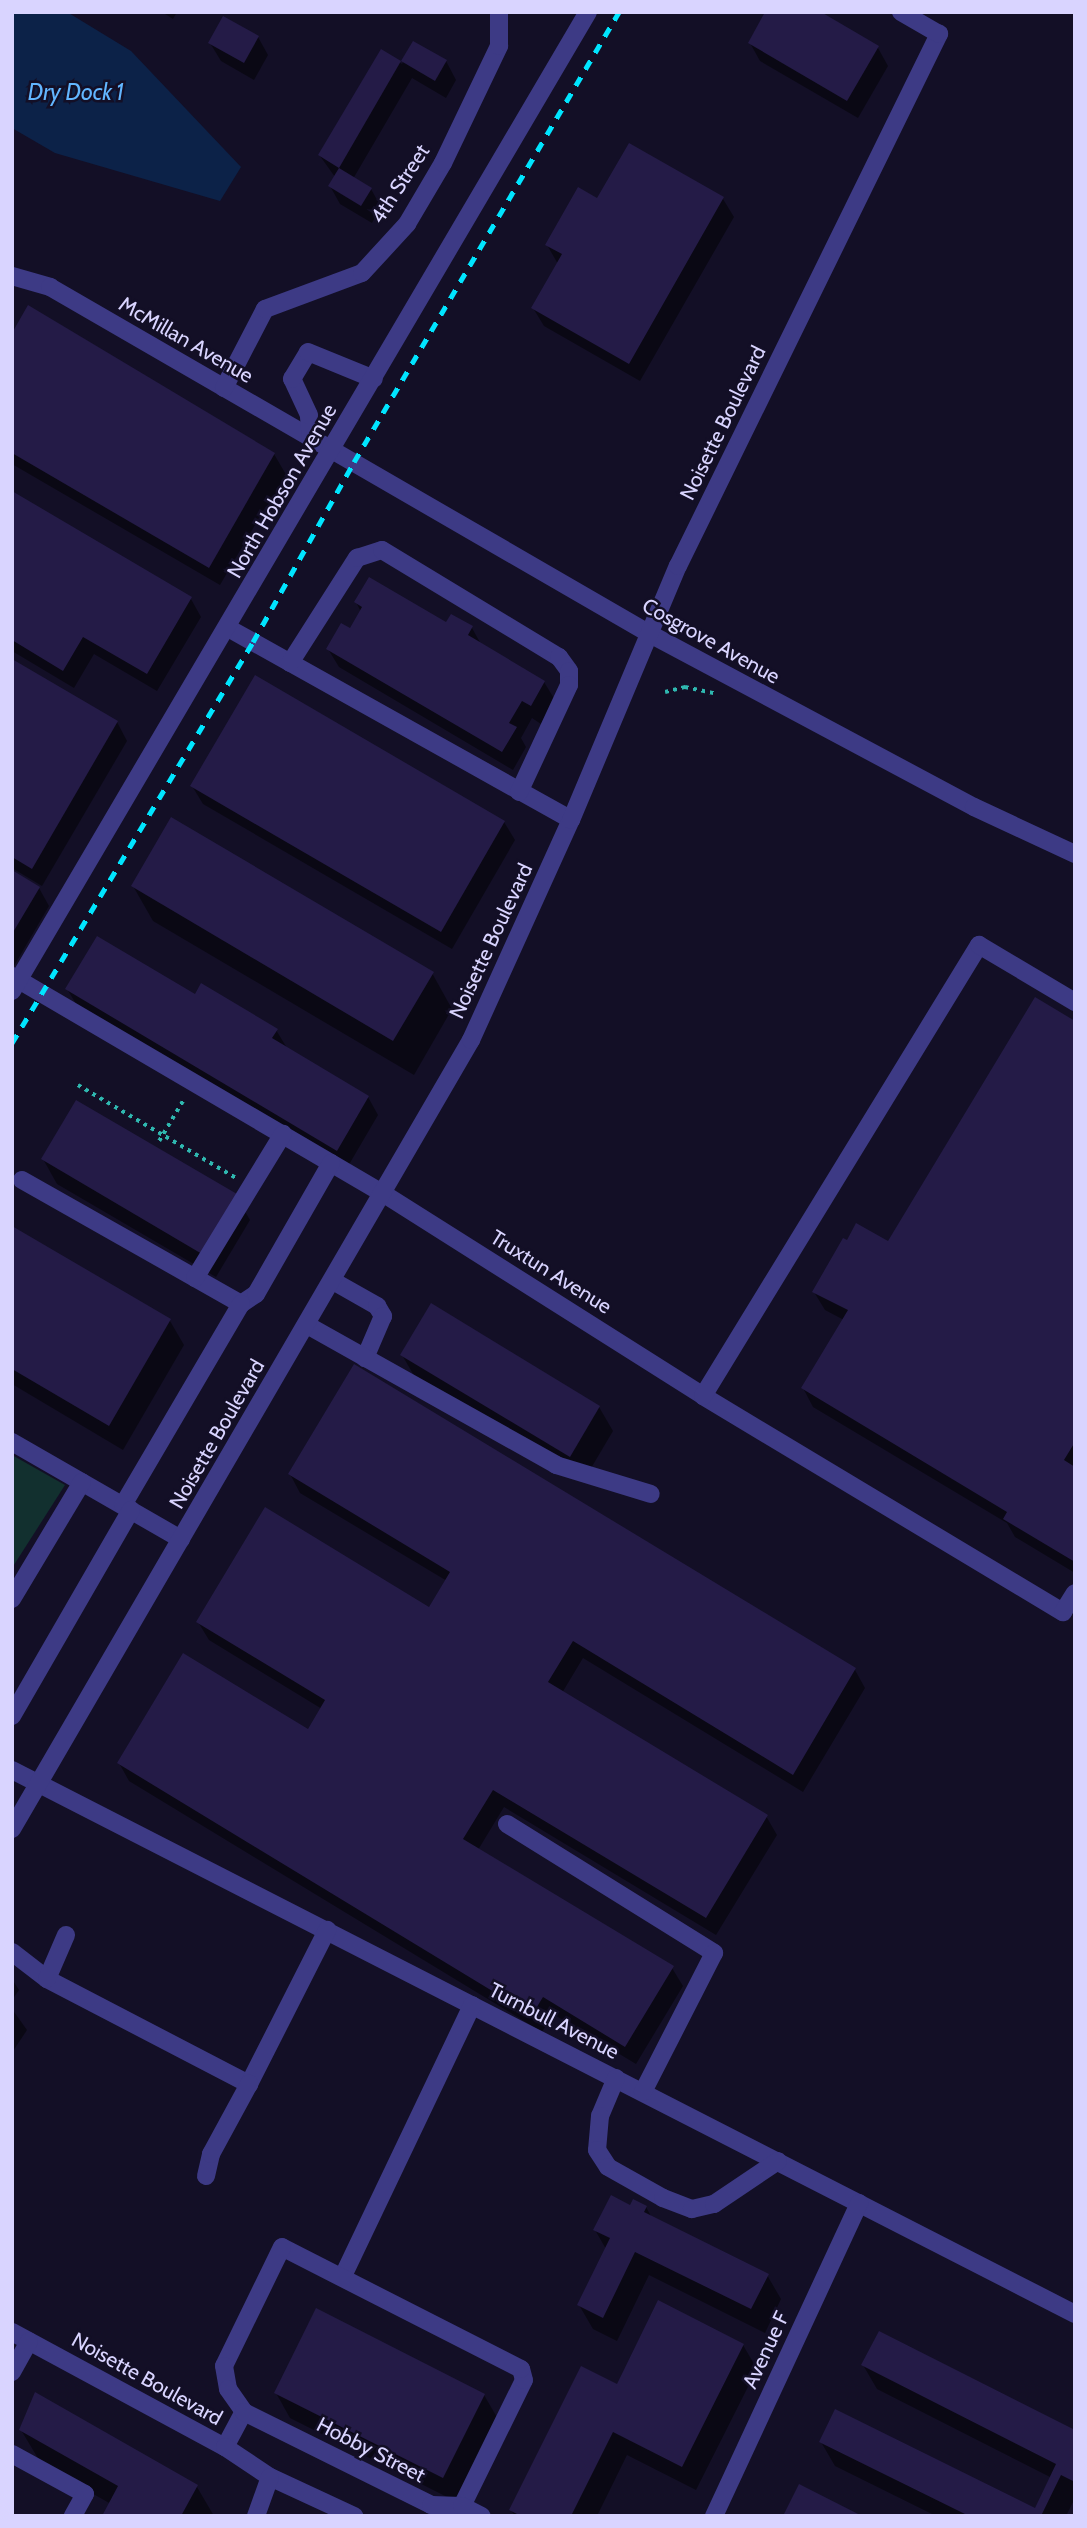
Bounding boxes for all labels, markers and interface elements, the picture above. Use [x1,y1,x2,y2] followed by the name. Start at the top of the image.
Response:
[28,78,124,106] water label: Dry Dock 1
[365,140,435,228] street label: 4th Street
[115,291,257,389] street label: McMillan Avenue
[675,342,771,504] street label: Noisette Boulevard
[222,399,342,583] street label: North Hobson Avenue
[638,593,784,689] street label: Cosgrove Avenue
[444,859,538,1023] street label: Noisette Boulevard
[486,1225,616,1319] street label: Truxtun Avenue
[164,1355,270,1513] street label: Noisette Boulevard
[485,1977,623,2065] street label: Turnbull Avenue
[737,2307,795,2393] street label: Avenue F
[67,2327,227,2431] street label: Noisette Boulevard
[313,2412,429,2488] street label: Hobby Street

